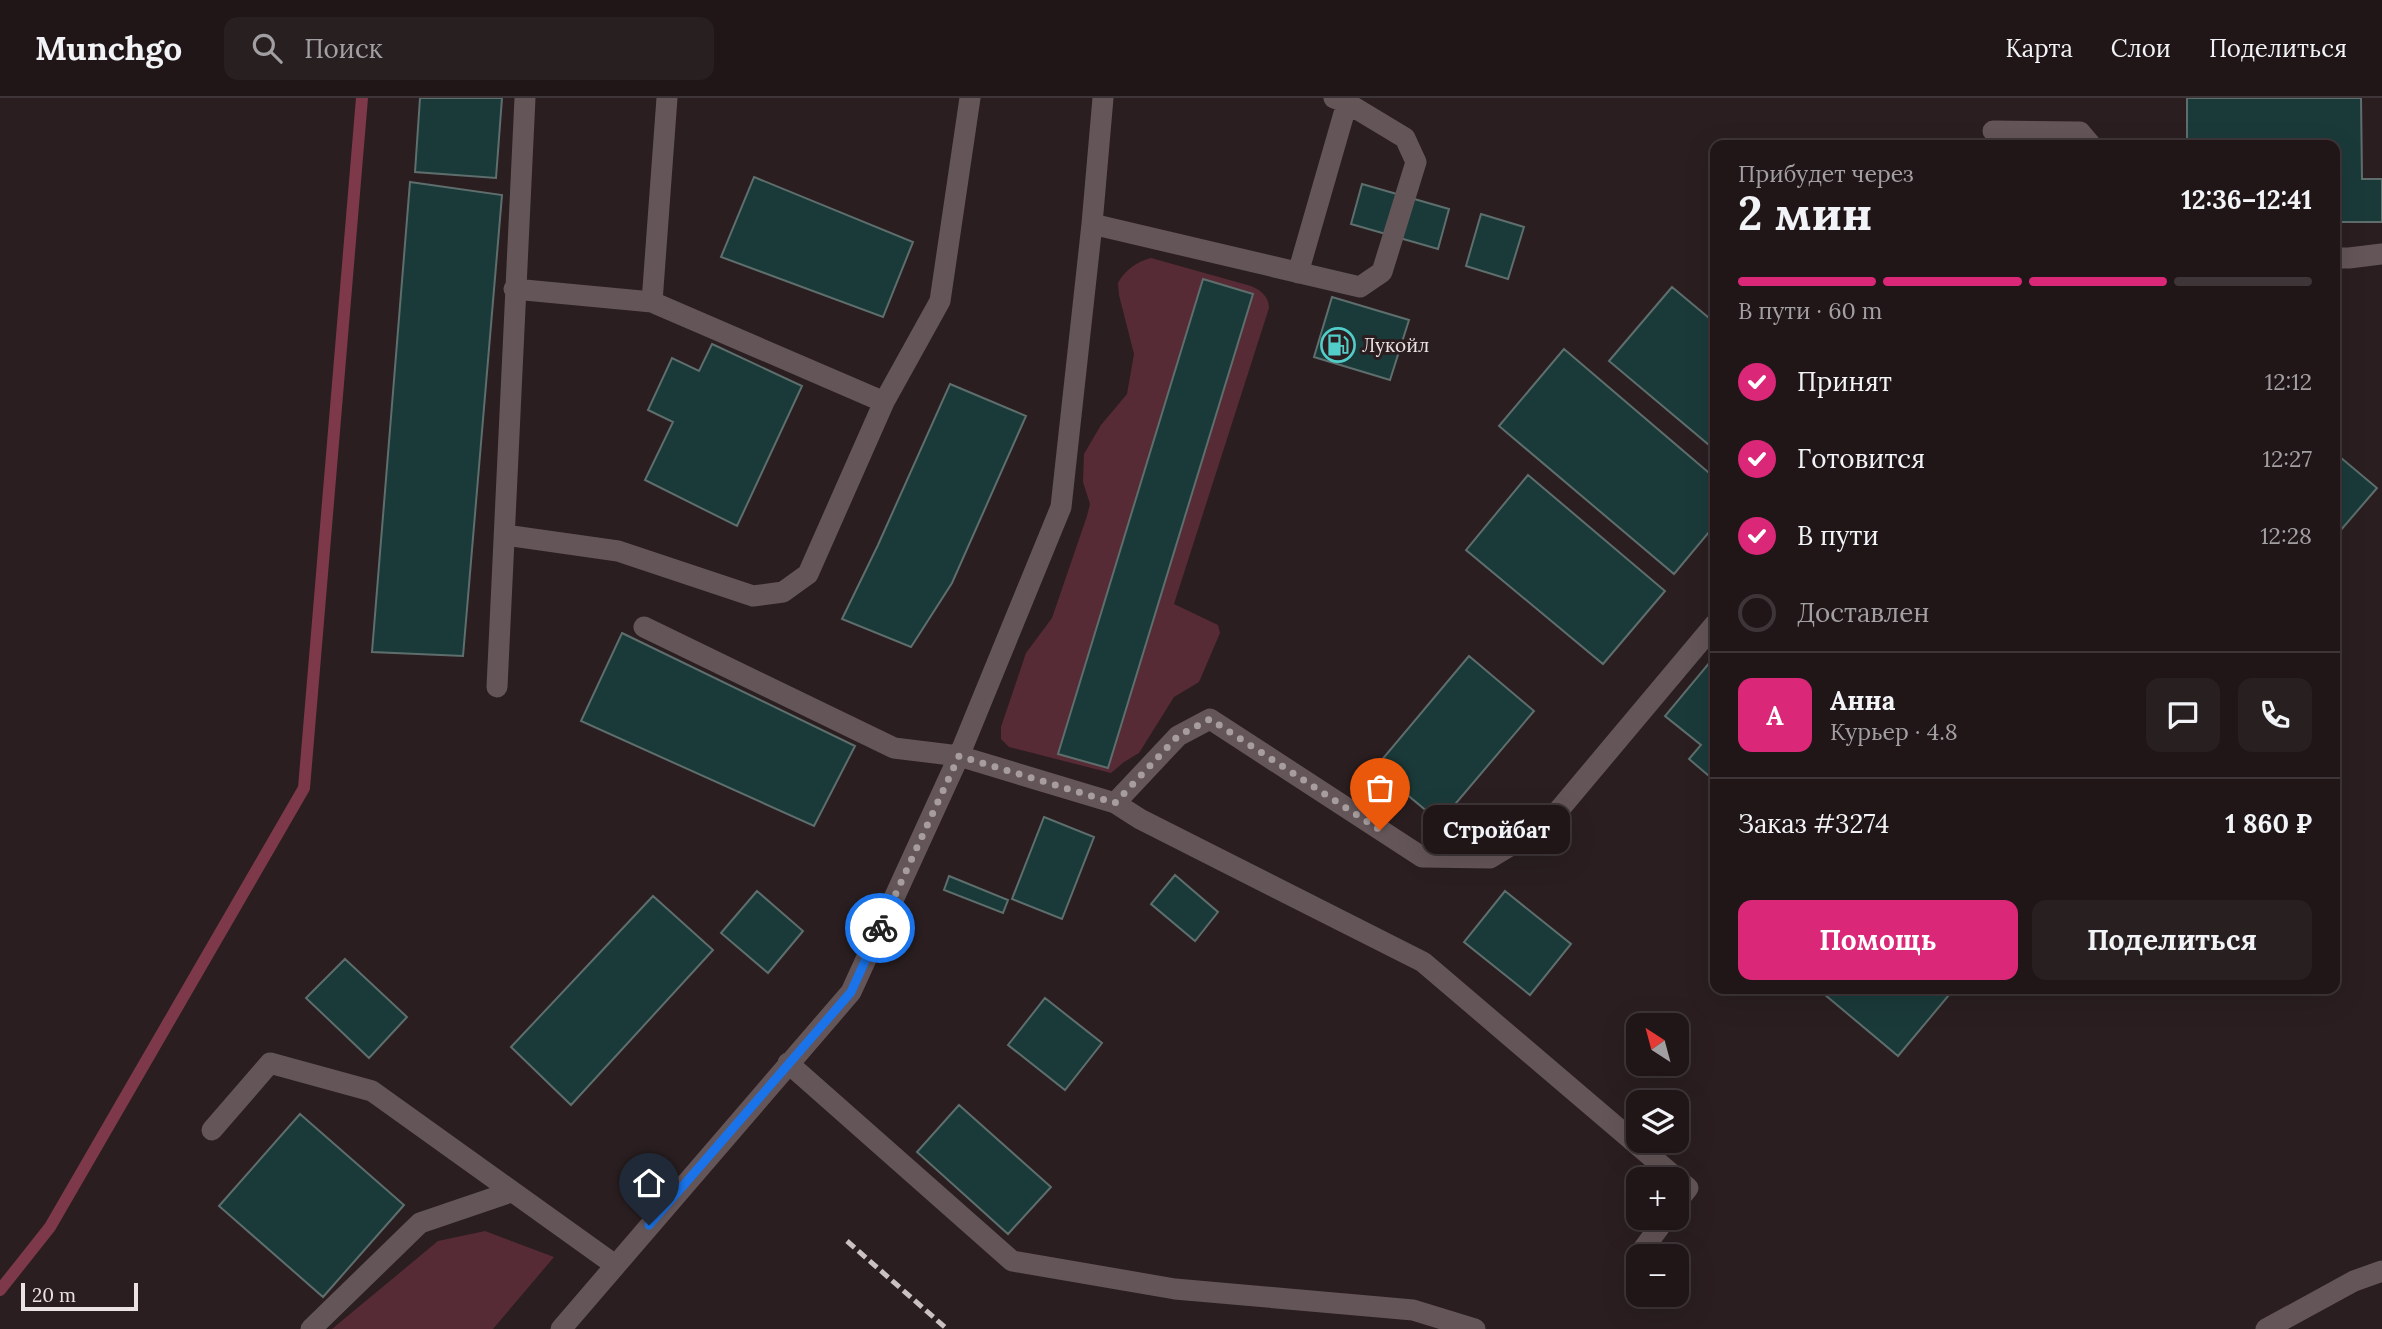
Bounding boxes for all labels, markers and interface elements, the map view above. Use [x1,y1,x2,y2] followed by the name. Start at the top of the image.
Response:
[224,17,714,80] search box
[35,27,182,69] text: Munchgo
[248,29,286,67] icon: search
[304,32,383,65] text: Поиск
[2005,33,2073,64] text: Карта
[2111,33,2171,64] text: Слои
[2209,33,2347,64] text: Поделиться
[1738,159,1914,188] text: Прибудет через
[2181,183,2312,216] text: 12:36–12:41
[1738,184,1872,243] text: 2 мин
[1738,296,1882,325] text: В пути · 60 m
[1319,326,1357,364] fuel station icon: Лукойл
[1362,333,1429,357] place label: Лукойл
[1738,363,1776,401] icon: check
[1797,365,1892,398] text: Принят
[2265,367,2312,396] text: 12:12
[1738,440,1776,478] icon: check
[1797,442,1925,475] text: Готовится
[2263,444,2312,473] text: 12:27
[1738,517,1776,555] icon: check
[1797,519,1879,552] text: В пути
[2260,521,2312,550] text: 12:28
[1797,596,1930,629] text: Доставлен
[2146,678,2220,752] button: chat
[2238,678,2312,752] button: phone
[1830,684,1896,717] text: Анна
[1766,699,1784,732] text: А
[1830,717,1958,746] text: Курьер · 4.8
[1350,758,1410,830] pin
[1361,769,1399,807] icon: bag
[1422,806,1569,854] callout: Стройбат
[1738,807,1889,840] text: Заказ #3274
[2225,807,2312,840] text: 1 860 ₽
[1443,815,1550,844] text: Стройбат
[845,893,915,963] courier
[1738,900,2018,980] button: Помощь
[2032,900,2312,980] button: Поделиться
[861,909,899,947] icon: bike
[1626,1013,1689,1076] north arrow
[1626,1013,1689,1307] map controls
[1626,1090,1689,1153] button: layers
[619,1153,679,1225] pin
[630,1164,668,1202] icon: home
[1626,1167,1689,1230] button: +
[1626,1244,1689,1307] button: −
[21,1280,138,1312] scale bar
[32,1283,76,1307] text: 20 m

